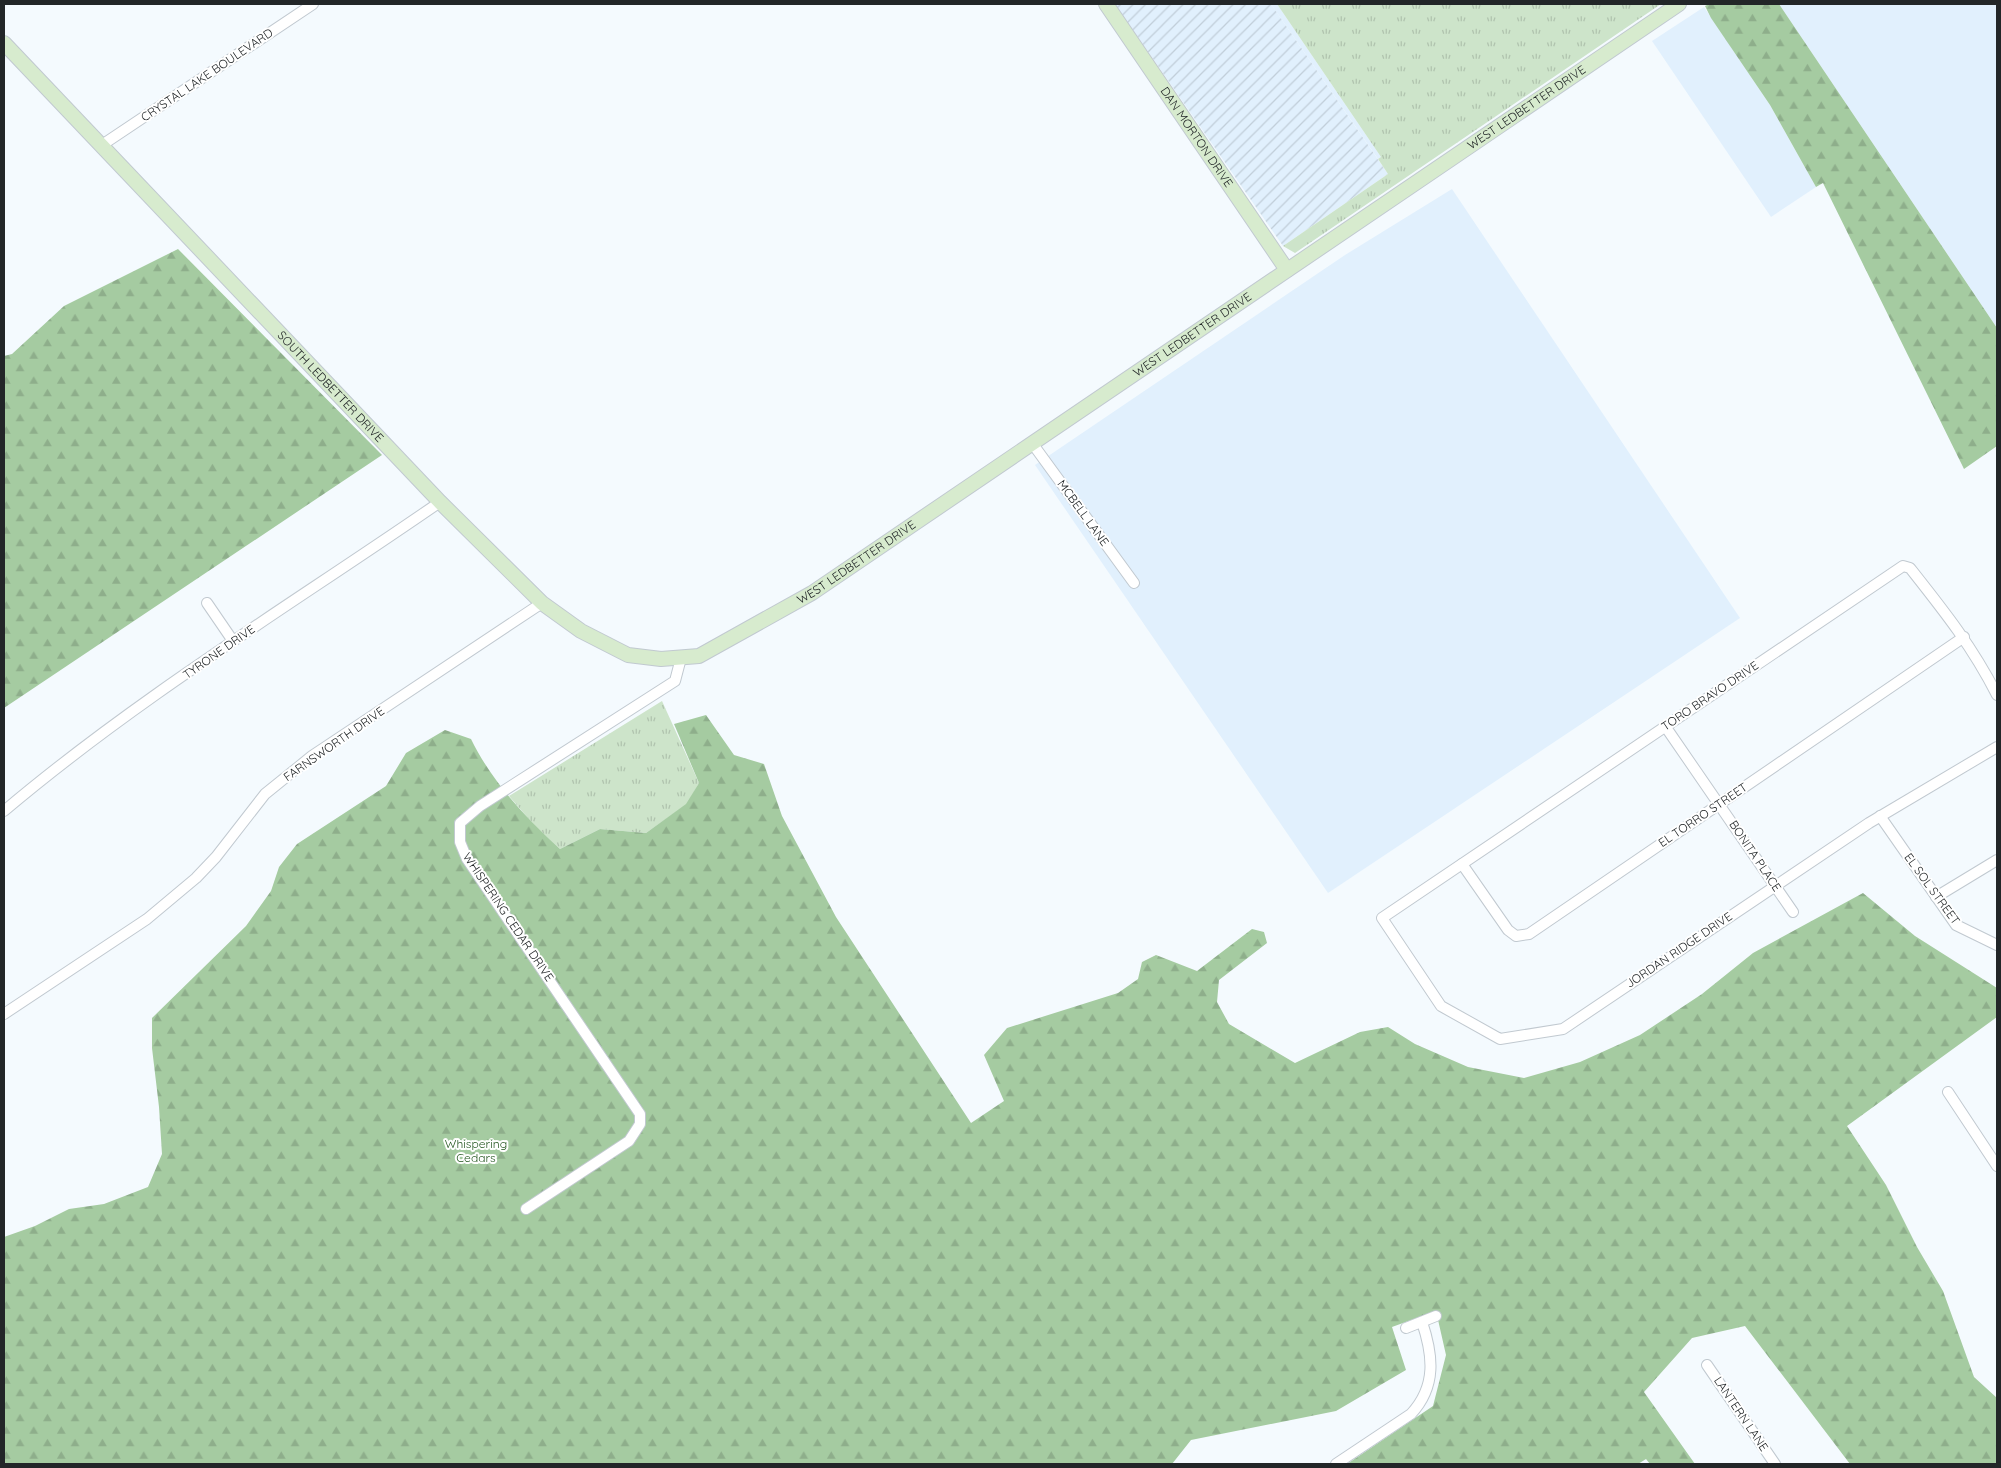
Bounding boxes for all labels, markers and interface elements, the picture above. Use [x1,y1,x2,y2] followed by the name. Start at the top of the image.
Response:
[138,25,276,124] street label: CRYSTAL LAKE BOULEVARD
[1464,62,1588,153] street label: WEST LEDBETTER DRIVE
[1158,84,1237,190] street label: DAN MORTON DRIVE
[1130,289,1254,380] street label: WEST LEDBETTER DRIVE
[275,328,387,445] street label: SOUTH LEDBETTER DRIVE
[1054,477,1113,549] street label: MCBELL LANE
[794,517,918,607] street label: WEST LEDBETTER DRIVE
[180,621,258,682] street label: TYRONE DRIVE
[1658,657,1761,734] street label: TORO BRAVO DRIVE
[280,703,387,784] street label: FARNSWORTH DRIVE
[1655,779,1750,850] street label: EL TORRO STREET
[1726,817,1785,894] street label: BONITA PLACE
[460,849,557,984] street label: WHISPERING CEDAR DRIVE
[1901,850,1963,927] street label: EL SOL STREET
[1623,908,1735,991] street label: JORDAN RIDGE DRIVE
[445,1136,507,1165] park label: Whispering Cedars
[1711,1374,1772,1454] street label: LANTERN LANE

